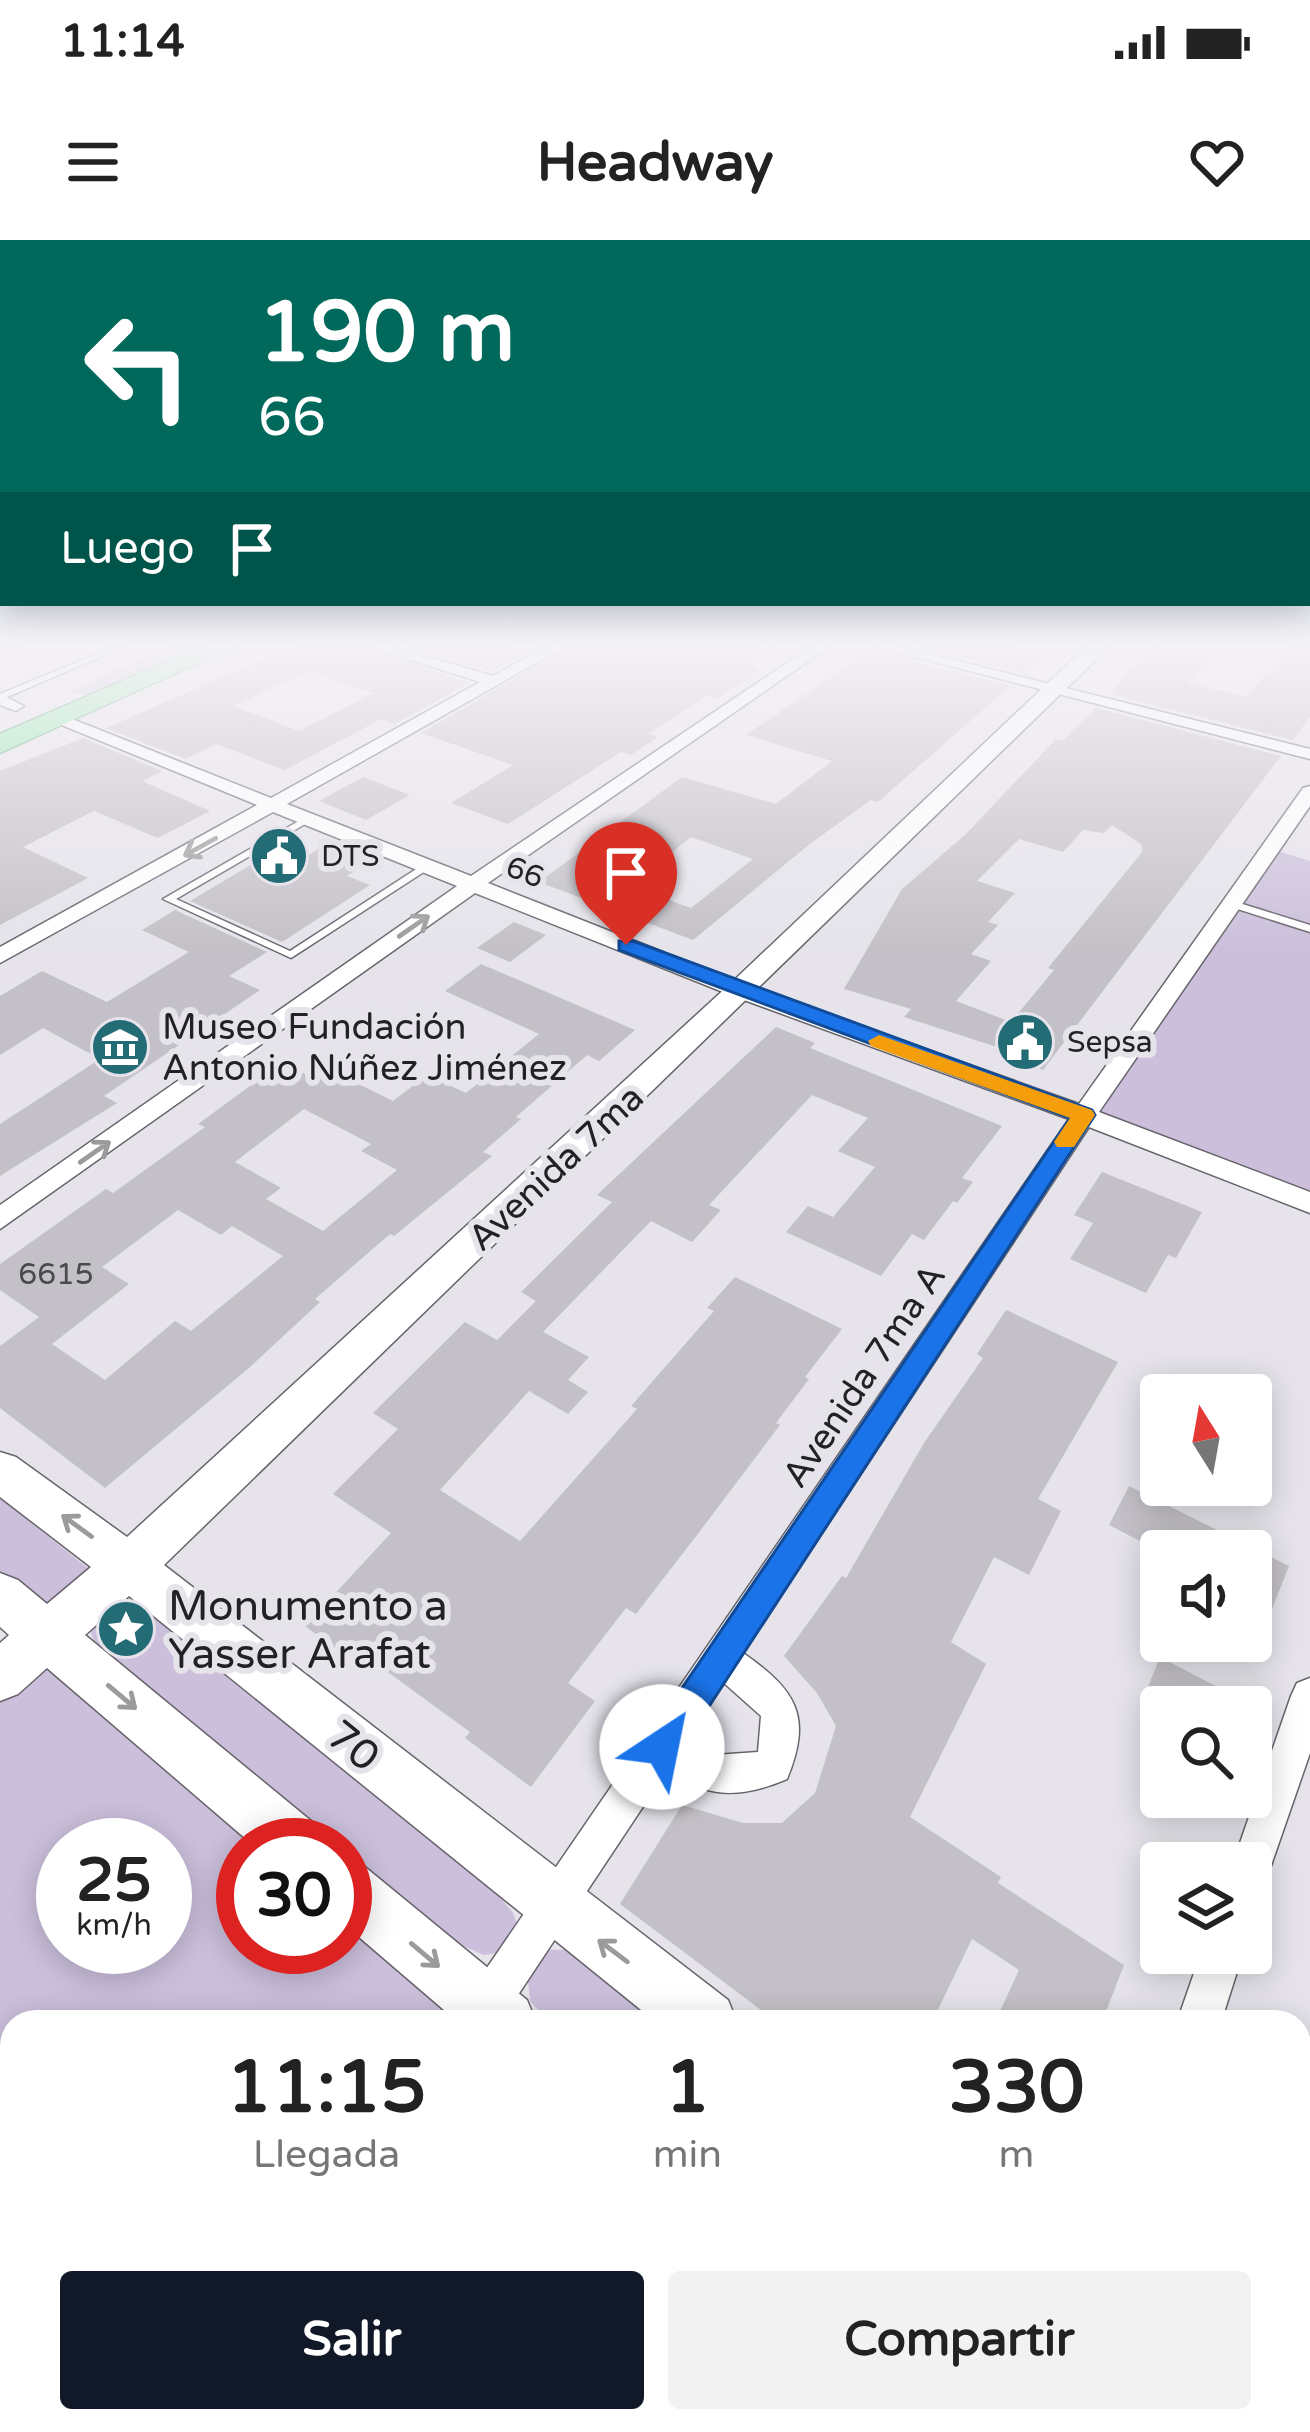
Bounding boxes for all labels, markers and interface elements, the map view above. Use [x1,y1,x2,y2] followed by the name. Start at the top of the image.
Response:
[60,15,185,69] text: 11:14
[60,129,126,195] icon: menu
[1184,129,1250,195] icon: heart
[537,130,773,195] text: Headway
[258,283,515,384] text: 190 m
[60,288,216,444] icon: left
[258,385,326,450] text: 66
[219,516,285,582] icon: arrive
[60,522,195,576] text: Luego
[575,822,677,945] pin
[248,825,310,887] public building icon: DTS
[183,836,218,859] one-way arrow
[321,838,379,875] place label: DTS
[593,840,659,906] icon: arrive
[500,848,549,897] street label: 66
[397,914,430,939] one-way arrow
[162,1006,567,1090] place label: Museo Fundación Antonio Núñez Jiménez
[994,1011,1056,1073] public building icon: Sepsa
[89,1016,151,1078] museum icon: Museo Fundación Antonio Núñez Jiménez
[1067,1024,1153,1061] place label: Sepsa
[459,1076,653,1260] street label: Avenida 7ma
[78,1139,111,1164] one-way arrow
[18,1256,94,1293] house number: 6615
[774,1256,955,1496] street label: Avenida 7ma A
[1140,1374,1272,1506] north arrow
[1140,1374,1272,1974] map controls
[61,1514,94,1540] one-way arrow
[1140,1530,1272,1662] button: sound
[168,1581,448,1680] place label: Monumento a Yasser Arafat
[95,1598,157,1660] place icon: Monumento a Yasser Arafat
[106,1683,137,1711] one-way arrow
[599,1684,725,1810] position arrow
[1140,1686,1272,1818] button: search
[317,1710,390,1783] street label: 70
[216,1818,372,1974] speed limit sign: 30
[1140,1842,1272,1974] button: layers
[76,1845,152,1917] text: 25
[76,1907,152,1944] text: km/h
[597,1939,629,1965] one-way arrow
[409,1941,440,1969] one-way arrow
[227,2045,426,2132] text: 11:15
[665,2045,710,2132] text: 1
[949,2045,1084,2132] text: 330
[253,2131,400,2178] text: Llegada
[653,2131,722,2178] text: min
[999,2131,1034,2178] text: m
[60,2271,644,2409] button: Salir
[668,2271,1251,2409] button: Compartir

